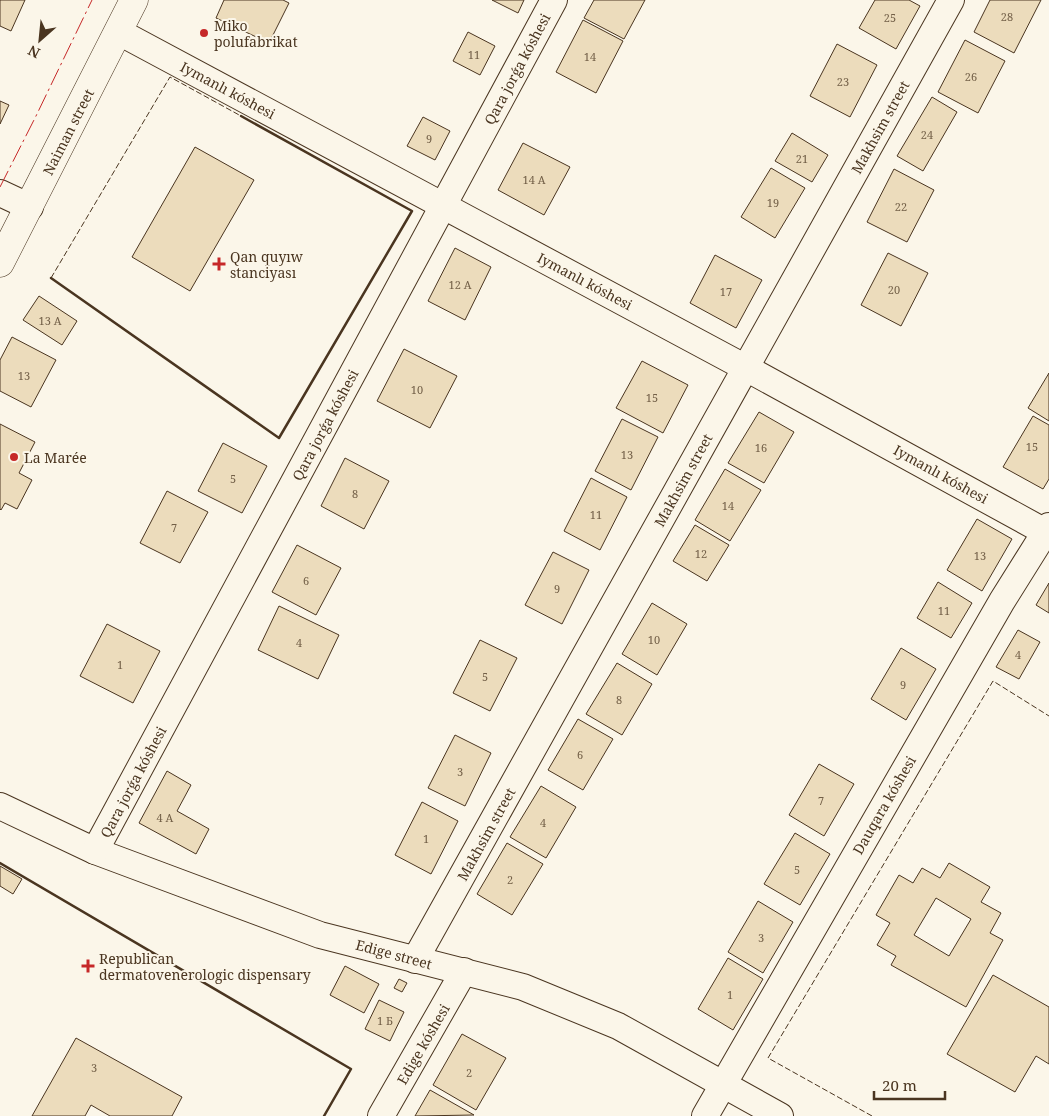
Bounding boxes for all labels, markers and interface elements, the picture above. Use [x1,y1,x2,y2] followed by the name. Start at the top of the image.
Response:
[1001,9,1013,24] house number: 28
[480,10,555,128] street label: Qara jorǵa kóshesi
[884,10,896,25] house number: 25
[15,15,65,65] north arrow
[214,16,298,51] place label: Miko polufabrikat
[198,27,210,39] marker: Miko polufabrikat
[25,41,43,63] text: N
[468,47,480,62] house number: 11
[584,49,596,64] house number: 14
[177,57,279,123] street label: Iymanlı kóshesi
[965,69,977,84] house number: 26
[837,74,849,89] house number: 23
[847,77,913,177] street label: Makhsim street
[38,85,98,178] street label: Naiman street
[921,127,933,142] house number: 24
[426,131,432,146] house number: 9
[796,151,808,166] house number: 21
[523,172,546,187] house number: 14 А
[767,195,779,210] house number: 19
[895,199,907,214] house number: 22
[230,247,304,282] place label: Qan quyıw stanciyası
[534,248,636,314] street label: Iymanlı kóshesi
[212,257,226,271] marker: Qan quyıw stanciyası
[449,277,472,292] house number: 12 А
[888,282,900,297] house number: 20
[720,284,732,299] house number: 17
[39,313,62,328] house number: 13 А
[288,366,363,484] street label: Qara jorǵa kóshesi
[18,368,30,383] house number: 13
[411,382,423,397] house number: 10
[646,390,658,405] house number: 15
[650,430,716,530] street label: Makhsim street
[1026,439,1038,454] house number: 15
[755,440,767,455] house number: 16
[890,440,992,508] street label: Iymanlı kóshesi
[621,447,633,462] house number: 13
[24,448,87,467] place label: La Marée
[8,451,20,463] marker: La Marée
[230,471,236,486] house number: 5
[352,486,358,501] house number: 8
[722,498,734,513] house number: 14
[590,507,602,522] house number: 11
[171,520,177,535] house number: 7
[695,546,707,561] house number: 12
[974,548,986,563] house number: 13
[303,573,309,588] house number: 6
[554,581,560,596] house number: 9
[938,603,950,618] house number: 11
[648,632,660,647] house number: 10
[296,635,302,650] house number: 4
[1015,647,1021,662] house number: 4
[117,657,123,672] house number: 1
[482,669,488,684] house number: 5
[900,677,906,692] house number: 9
[616,692,622,707] house number: 8
[96,723,171,841] street label: Qara jorǵa kóshesi
[577,747,583,762] house number: 6
[848,752,920,858] street label: Dauqara kóshesi
[457,764,463,779] house number: 3
[453,784,519,884] street label: Makhsim street
[818,793,824,808] house number: 7
[157,810,174,825] house number: 4 А
[540,815,546,830] house number: 4
[423,831,429,846] house number: 1
[794,862,800,877] house number: 5
[507,872,513,887] house number: 2
[758,930,764,945] house number: 3
[354,935,434,973] street label: Edige street
[99,949,311,984] place label: Republican dermatovenerologic dispensary
[81,959,95,973] marker: Republican dermatovenerologic dispensary
[727,987,733,1002] house number: 1
[392,1000,454,1088] street label: Edige kóshesi
[377,1013,393,1028] house number: 1 Б
[91,1060,97,1075] house number: 3
[466,1065,472,1080] house number: 2
[874,1068,945,1100] scale bar
[882,1075,917,1095] text: 20 m

